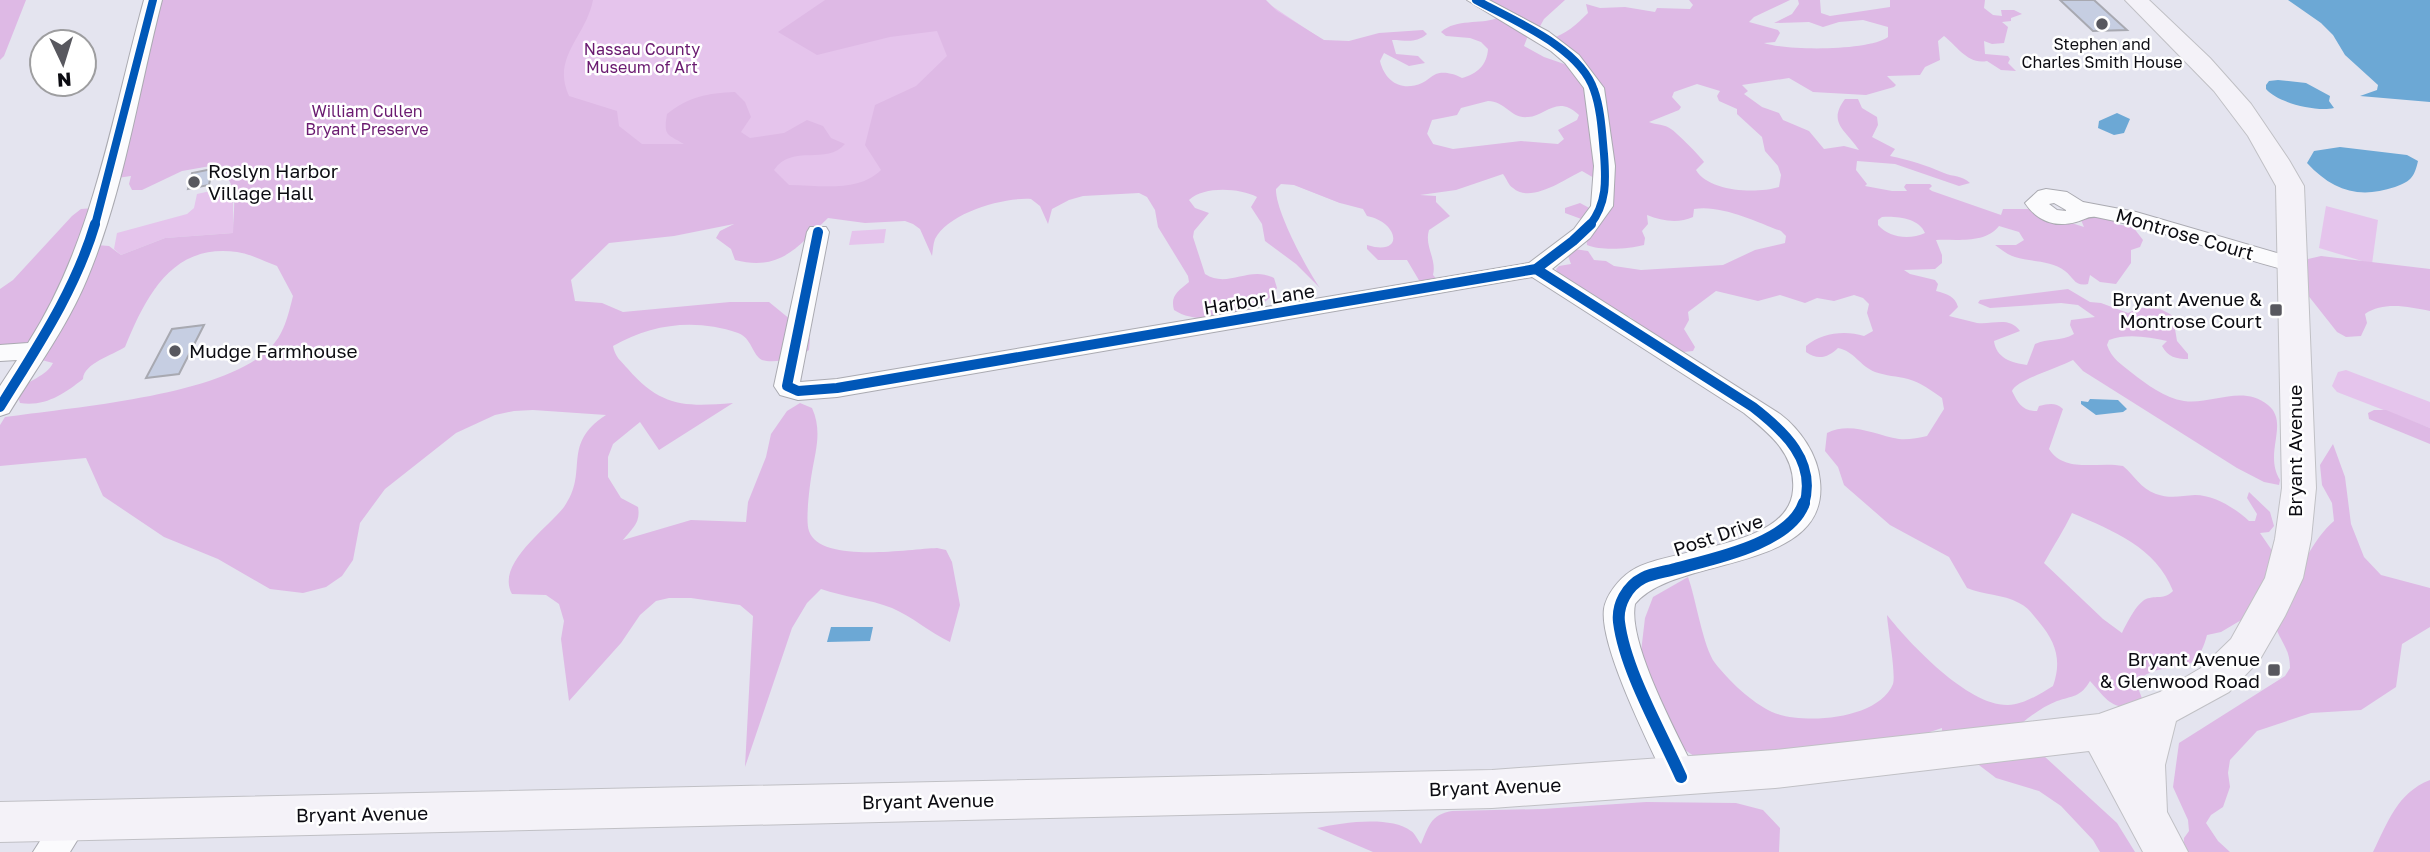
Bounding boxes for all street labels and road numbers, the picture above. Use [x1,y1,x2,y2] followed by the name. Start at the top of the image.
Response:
[2113,203,2257,264] street label: Montrose Court
[1202,278,1316,319] street label: Harbor Lane
[2283,385,2306,517] street label: Bryant Avenue
[1670,508,1766,561] street label: Post Drive
[1428,773,1562,800] street label: Bryant Avenue
[862,788,994,813] street label: Bryant Avenue
[296,801,428,826] street label: Bryant Avenue

